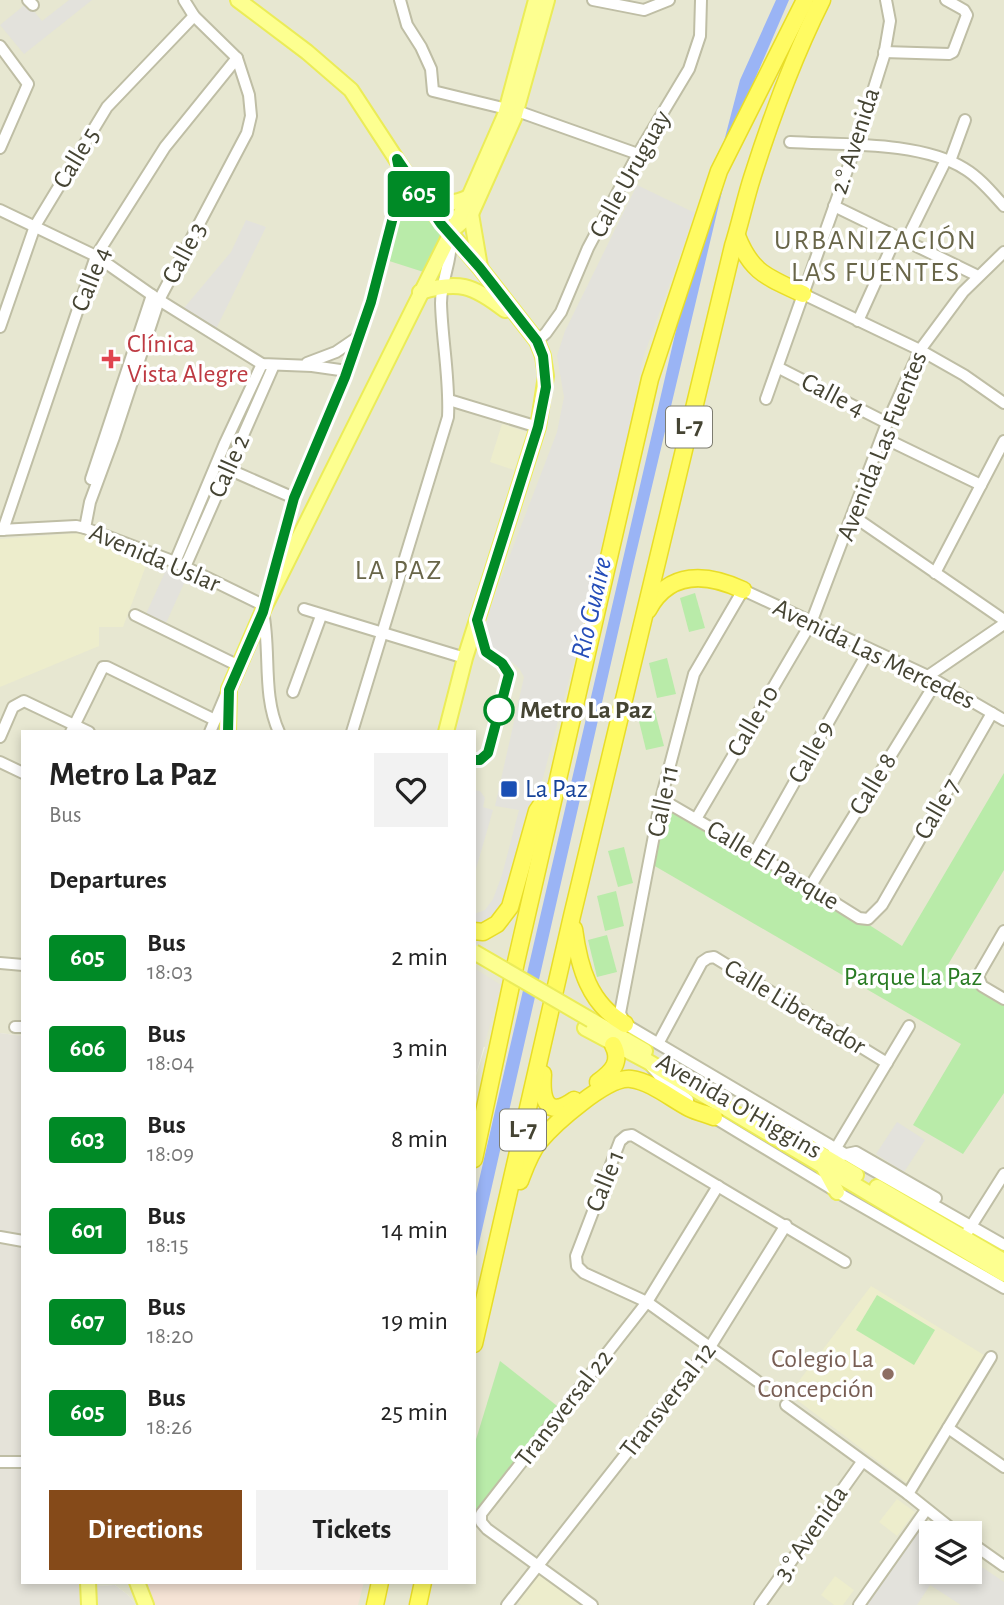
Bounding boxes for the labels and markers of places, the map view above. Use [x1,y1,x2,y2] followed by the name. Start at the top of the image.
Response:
[127,331,248,387] place label: Clínica Vista Alegre
[101,349,121,369] marker: Clínica Vista Alegre
[484,695,514,725] marker: Metro La Paz
[520,697,652,723] place label: Metro La Paz
[525,776,588,802] place label: La Paz
[499,779,519,799] marker: La Paz
[758,1346,874,1402] place label: Colegio La Concepción
[880,1366,896,1382] marker: Colegio La Concepción

